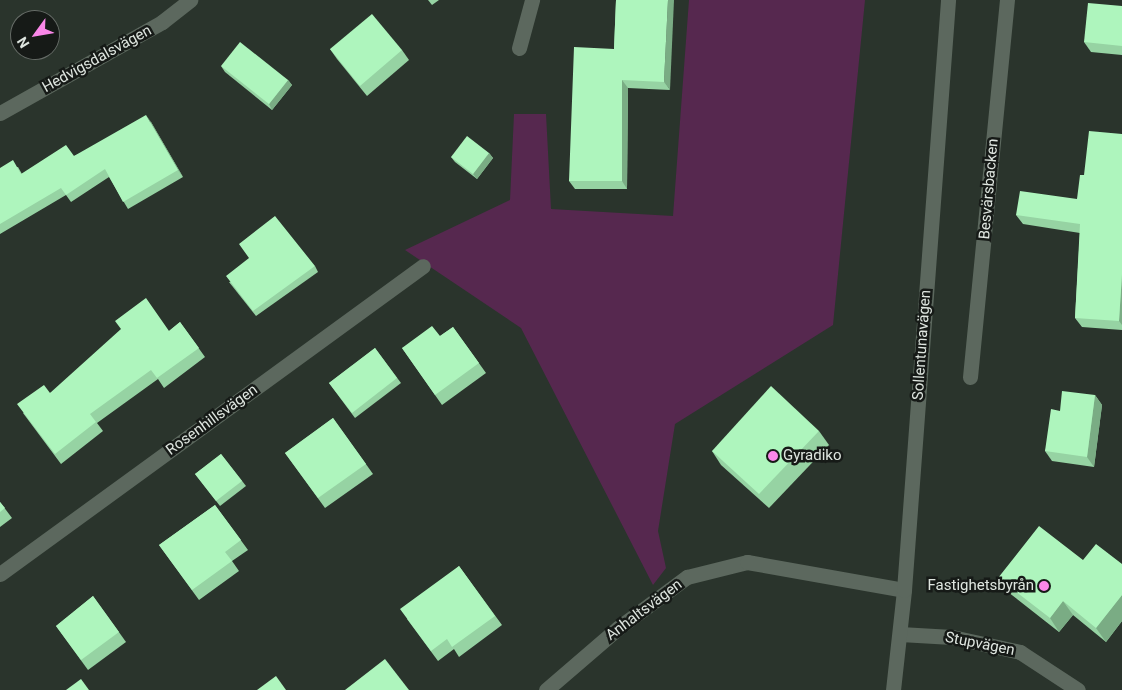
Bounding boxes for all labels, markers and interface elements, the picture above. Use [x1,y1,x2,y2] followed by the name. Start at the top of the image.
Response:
[10,10,60,60] north arrow
[39,22,155,96] street label: Hedvigsdalsvägen
[14,34,33,51] text: N
[976,138,1002,240] street label: Besvärsbacken
[909,289,935,401] street label: Sollentunavägen
[163,381,261,459] street label: Rosenhillsvägen
[783,447,842,465] place label: Gyradiko
[767,450,779,462] marker: Gyradiko
[602,576,686,644] street label: Anhaltsvägen
[928,577,1034,595] place label: Fastighetsbyrån
[1038,580,1050,592] marker: Fastighetsbyrån
[944,628,1016,660] street label: Stupvägen

